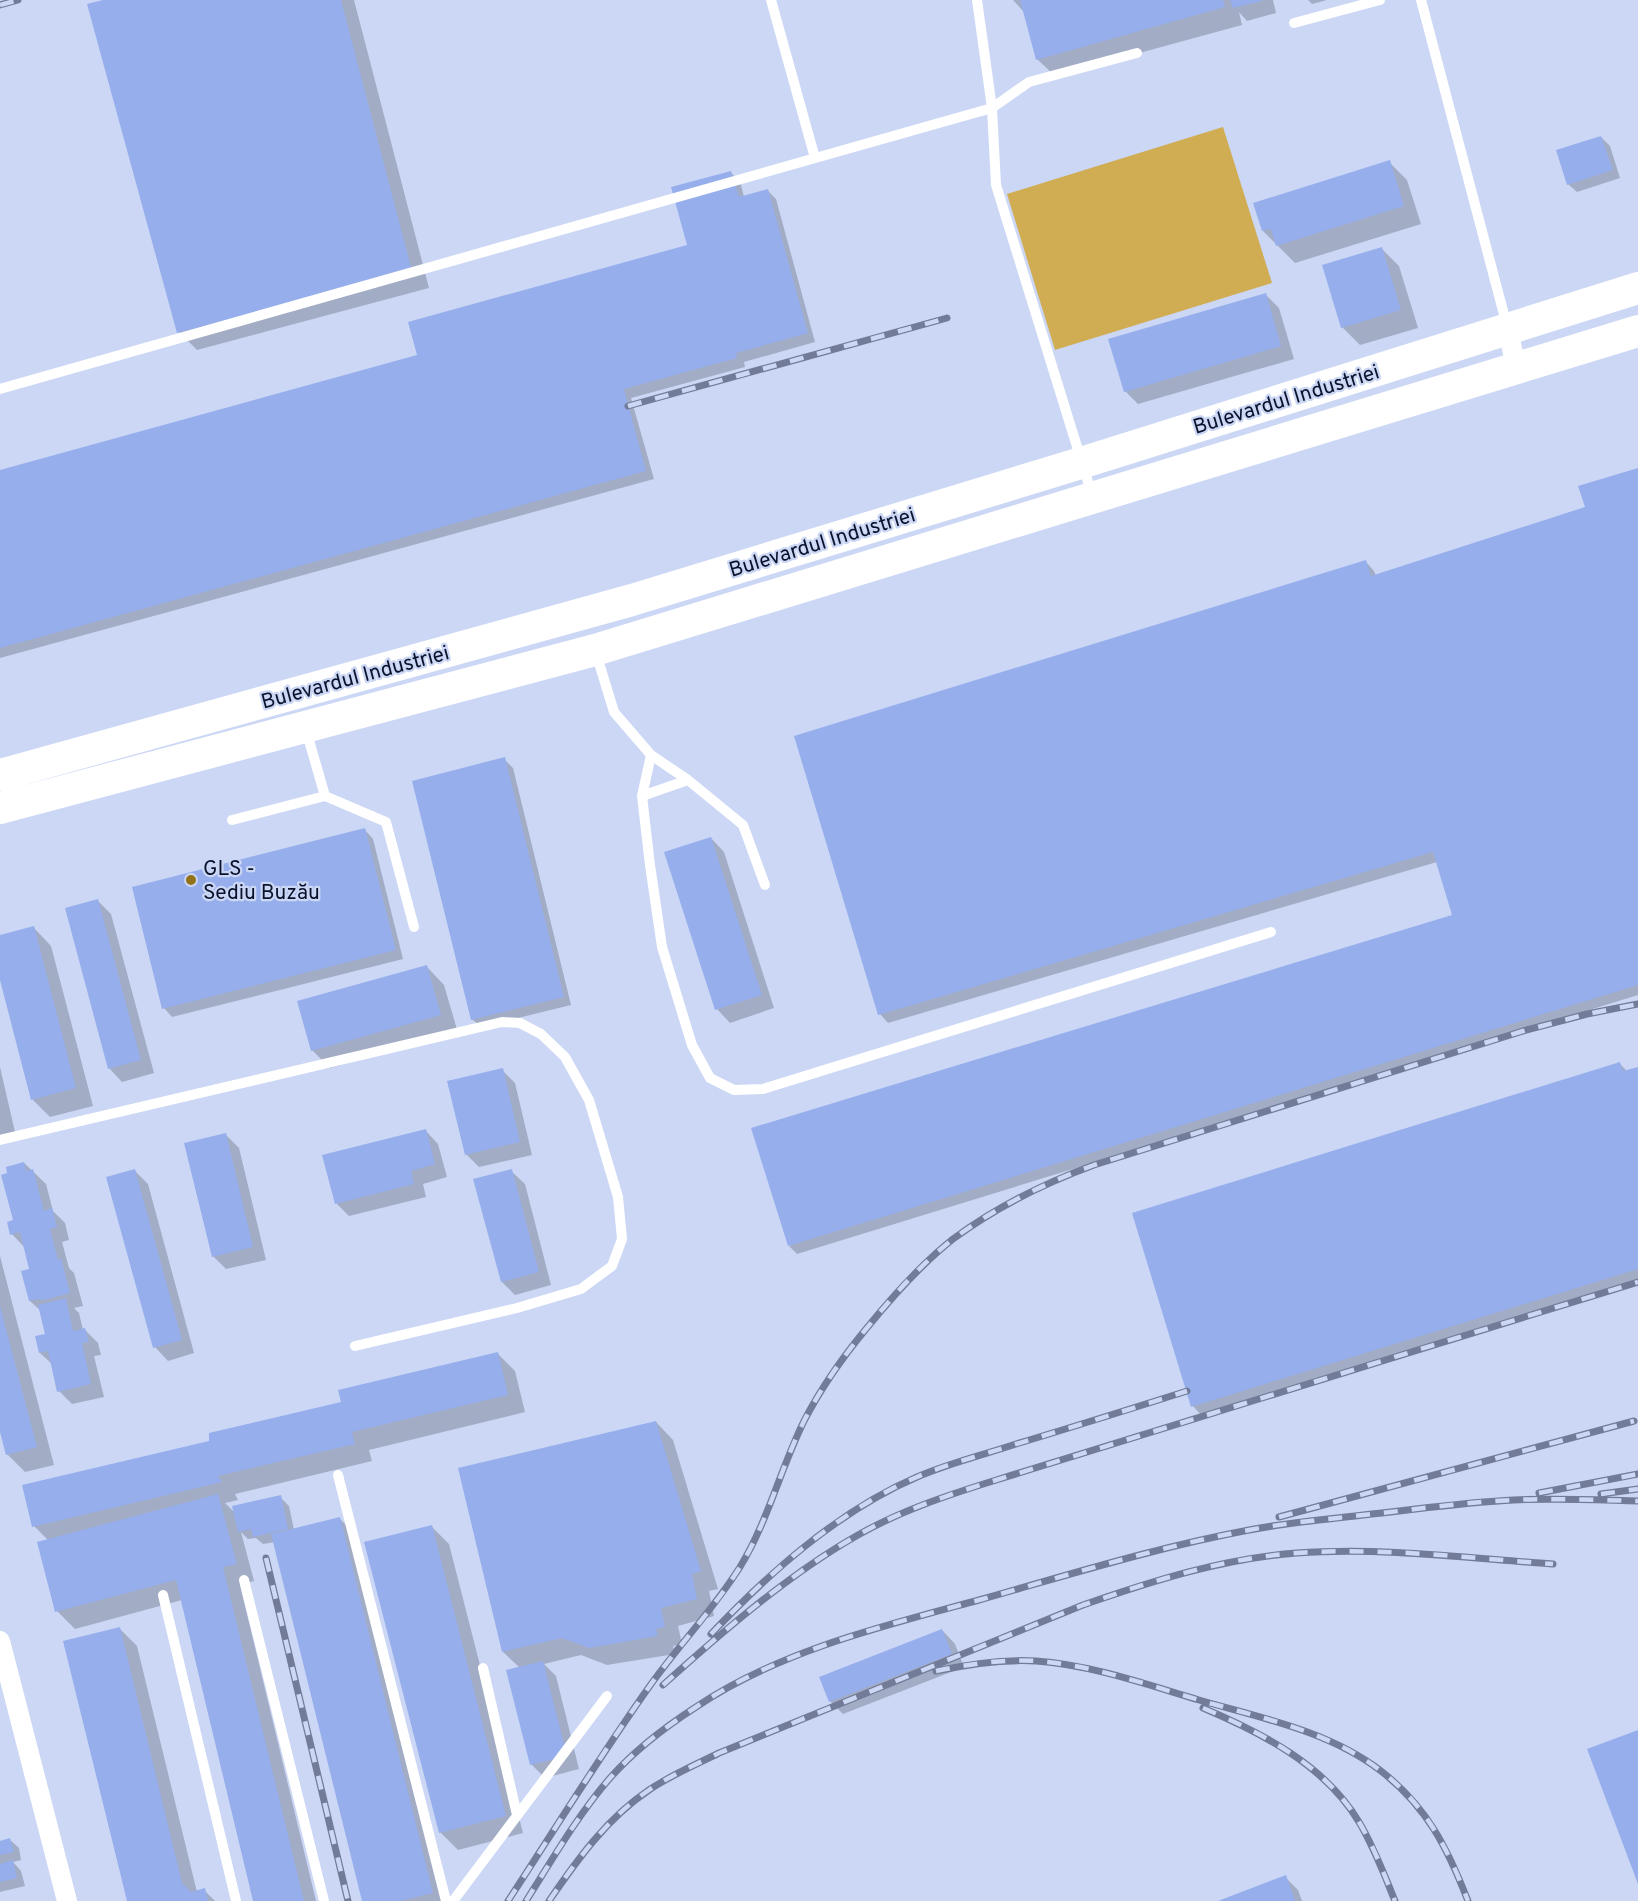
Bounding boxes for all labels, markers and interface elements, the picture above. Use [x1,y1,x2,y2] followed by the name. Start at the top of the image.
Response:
[1190,359,1383,442] street label: Bulevardul Industriei
[726,502,919,585] street label: Bulevardul Industriei
[258,640,452,717] street label: Bulevardul Industriei
[203,856,320,907] place label: GLS - Sediu Buzău
[184,873,198,887] marker: GLS - Sediu Buzău

